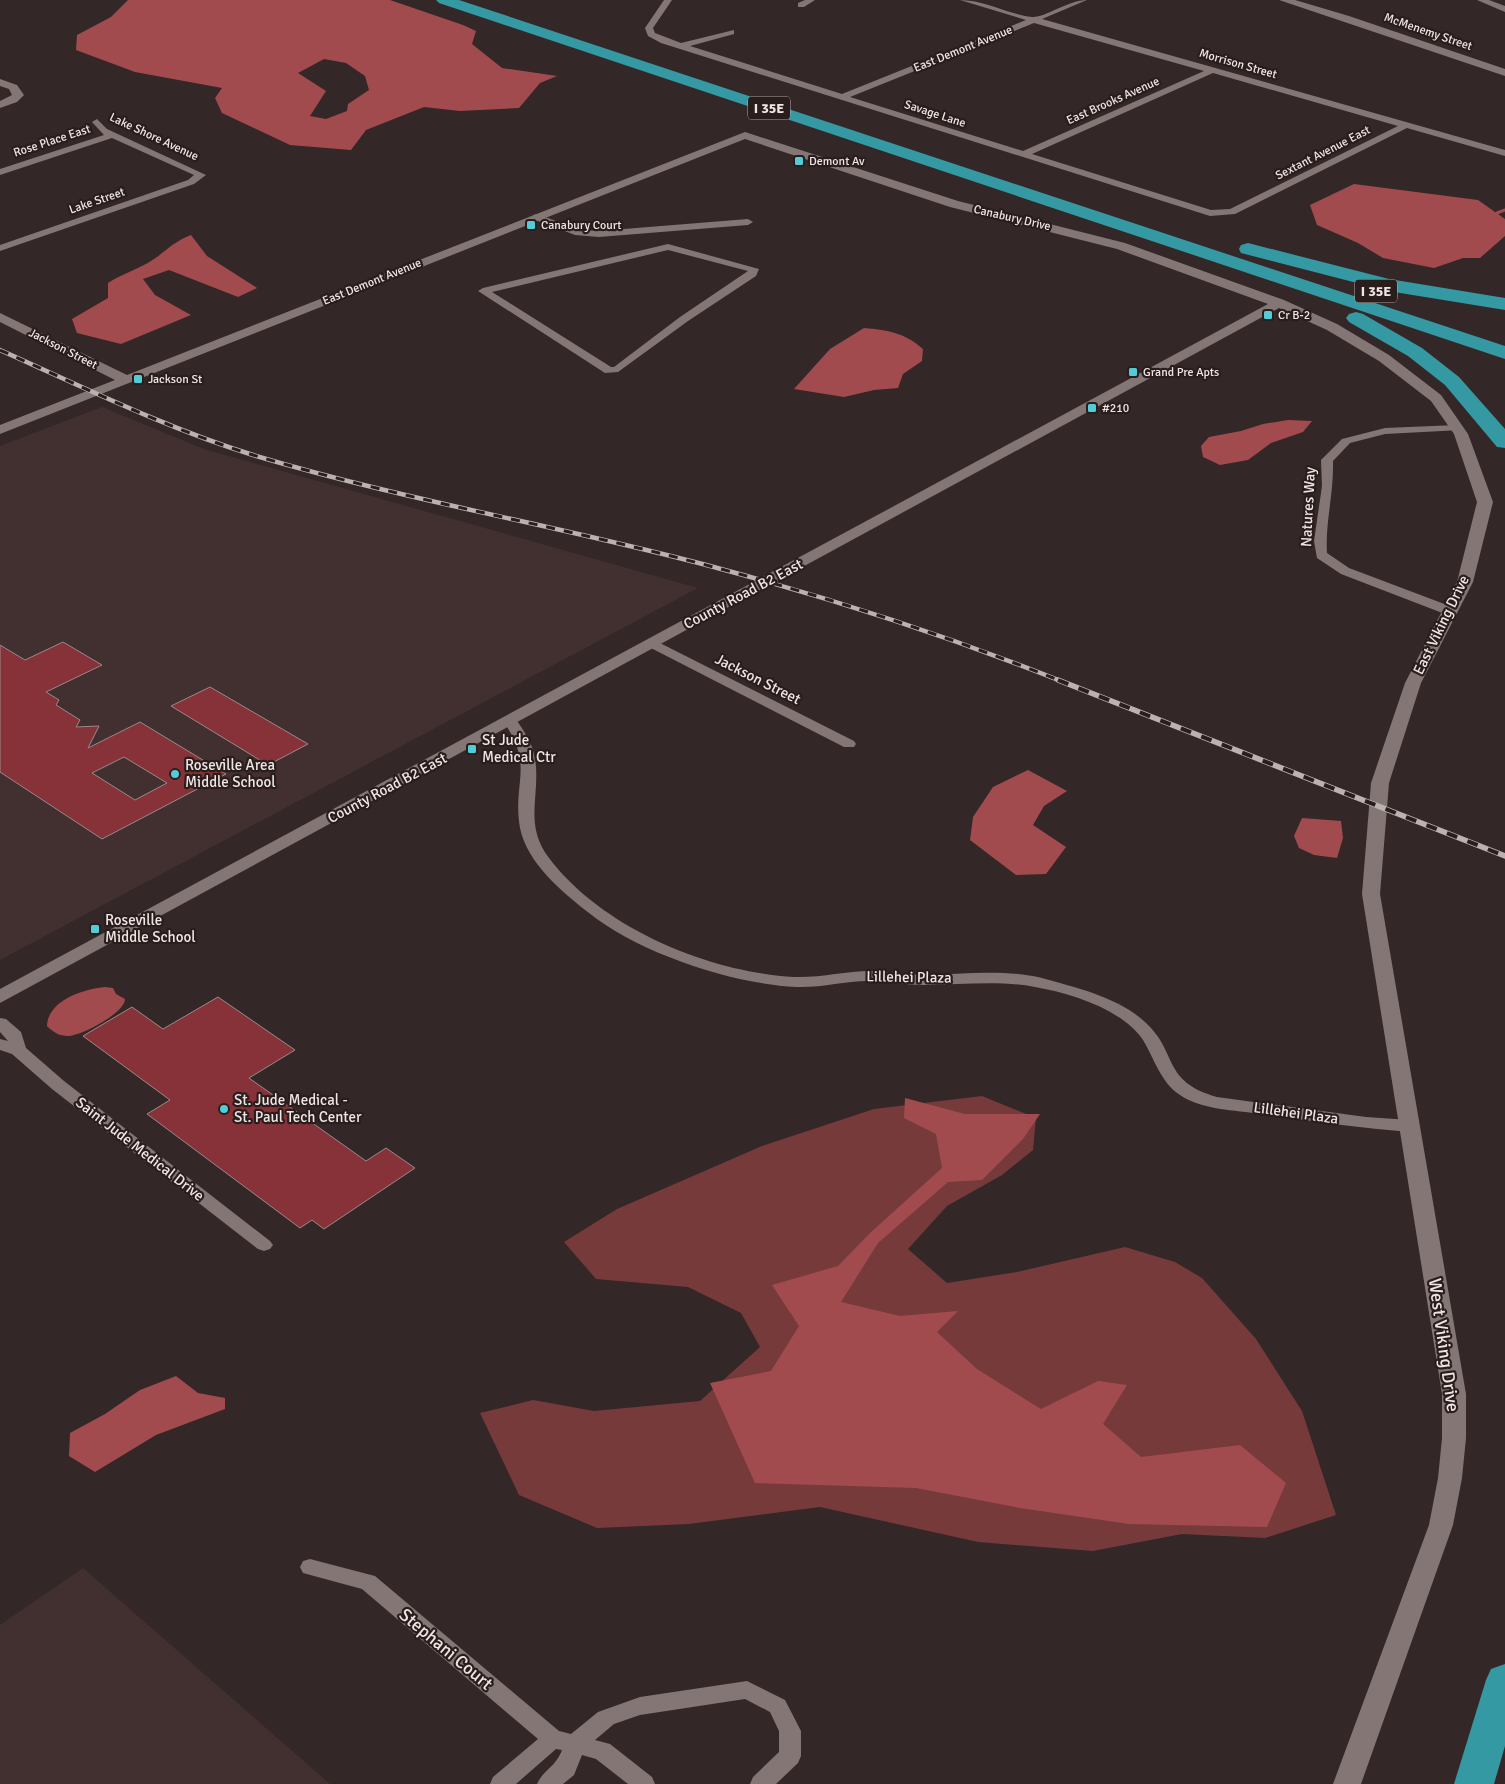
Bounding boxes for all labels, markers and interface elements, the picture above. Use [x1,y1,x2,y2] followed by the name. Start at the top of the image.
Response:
[1382,10,1474,54] street label: McMenemy Street
[911,22,1015,76] street label: East Demont Avenue
[1197,46,1279,82] street label: Morrison Street
[1064,74,1162,128] street label: East Brooks Avenue
[748,96,790,120] road number: I 35E
[902,97,968,131] street label: Savage Lane
[107,110,201,164] street label: Lake Shore Avenue
[12,121,92,161] street label: Rose Place East
[1273,123,1373,183] street label: Sextant Avenue East
[809,154,865,169] place label: Demont Av
[793,155,805,167] marker: Demont Av
[67,184,127,218] street label: Lake Street
[972,202,1052,234] street label: Canabury Drive
[541,218,622,233] place label: Canabury Court
[525,219,537,231] marker: Canabury Court
[320,255,424,309] street label: East Demont Avenue
[1355,280,1397,302] road number: I 35E
[1278,308,1310,323] place label: Cr B-2
[1262,309,1274,321] marker: Cr B-2
[26,325,100,373] street label: Jackson Street
[1143,365,1219,380] place label: Grand Pre Apts
[1127,366,1139,378] marker: Grand Pre Apts
[148,372,202,387] place label: Jackson St
[132,373,144,385] marker: Jackson St
[1102,401,1129,416] place label: #210
[1086,402,1098,414] marker: #210
[1297,466,1319,548] street label: Natures Way
[680,555,806,633] street label: County Road B2 East
[1409,572,1473,678] street label: East Viking Drive
[712,650,804,708] street label: Jackson Street
[482,731,556,766] place label: St Jude Medical Ctr
[466,743,478,755] marker: St Jude Medical Ctr
[324,749,450,827] street label: County Road B2 East
[185,756,276,791] place label: Roseville Area Middle School
[169,768,181,780] marker: Roseville Area Middle School
[105,911,196,946] place label: Roseville Middle School
[89,923,101,935] marker: Roseville Middle School
[866,967,952,987] street label: Lillehei Plaza
[234,1091,362,1126] place label: St. Jude Medical - St. Paul Tech Center
[72,1093,208,1205] street label: Saint Jude Medical Drive
[1252,1098,1340,1128] street label: Lillehei Plaza
[218,1103,230,1115] marker: St. Jude Medical - St. Paul Tech Center
[1424,1277,1464,1413] street label: West Viking Drive
[395,1603,497,1695] street label: Stephani Court

